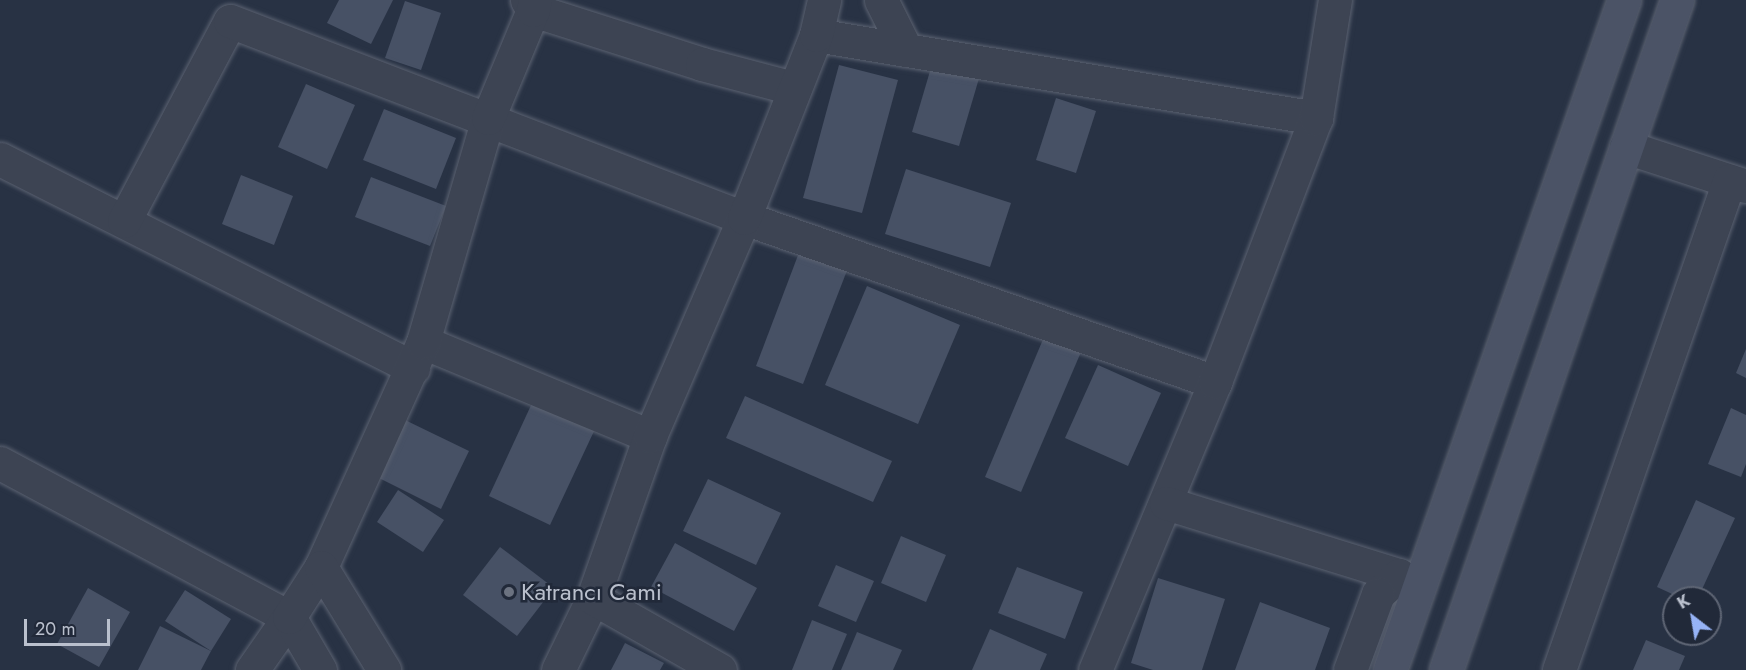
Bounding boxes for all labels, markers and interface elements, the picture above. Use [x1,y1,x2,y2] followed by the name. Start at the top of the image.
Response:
[521,578,662,606] place label: Katrancı Cami
[502,585,516,599] marker: Katrancı Cami
[1662,586,1722,646] north arrow
[1673,589,1694,615] text: K
[27,607,112,645] scale bar
[35,616,75,642] text: 20 m

